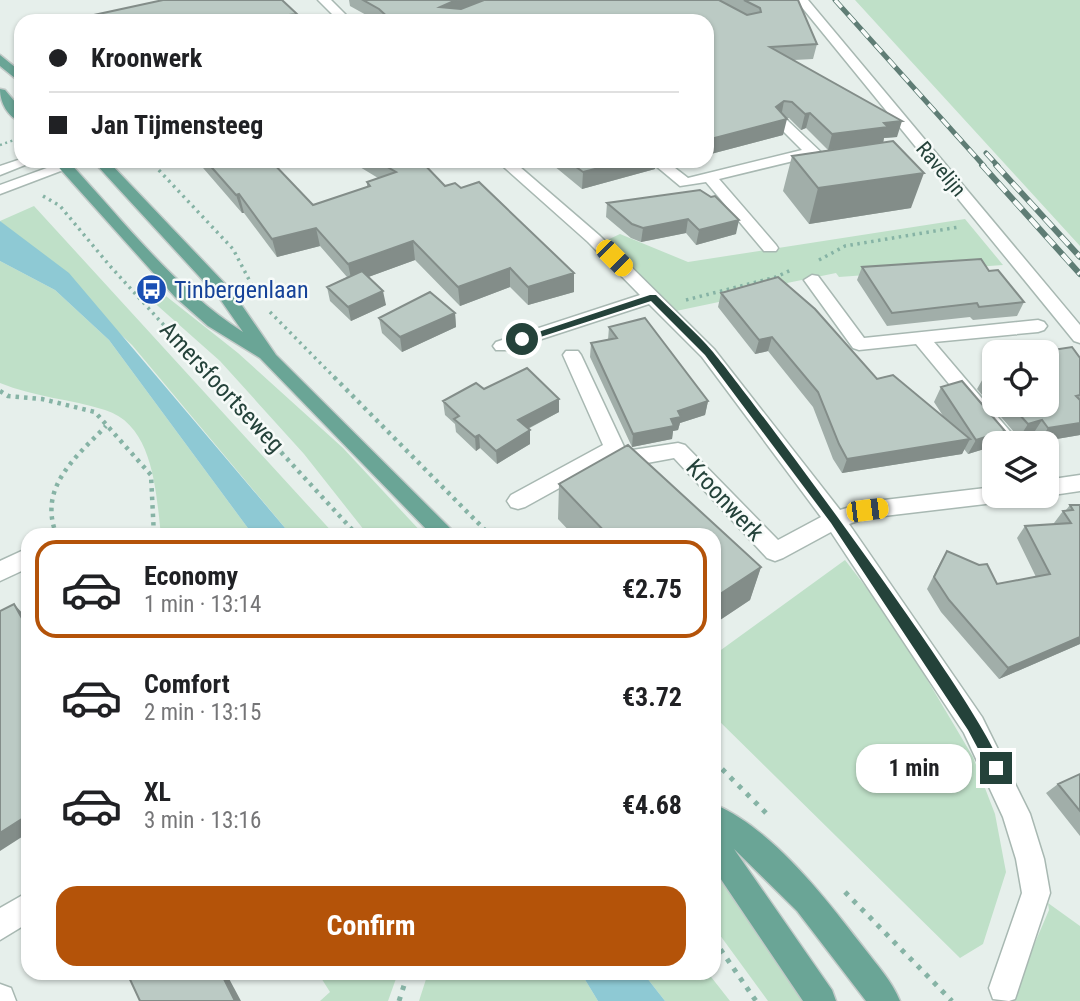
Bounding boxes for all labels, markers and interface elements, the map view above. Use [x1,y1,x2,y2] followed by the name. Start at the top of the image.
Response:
[91,43,202,73] text: Kroonwerk
[91,110,263,140] text: Jan Tijmensteeg
[911,137,971,201] street label: Ravelijn
[592,236,637,280] car
[134,273,168,307] bus stop icon: Tinbergenlaan
[174,276,309,304] place label: Tinbergenlaan
[154,316,290,458] street label: Amersfoortseweg
[506,323,538,355] route start
[982,340,1059,508] map controls
[982,340,1059,417] button: locate
[982,431,1059,508] button: layers
[680,454,770,547] street label: Kroonwerk
[845,497,890,523] car
[60,558,123,621] icon: car
[144,561,238,591] text: Economy
[622,574,682,604] text: €2.75
[144,591,261,618] text: 1 min · 13:14
[60,666,123,729] icon: car
[144,669,230,699] text: Comfort
[622,682,682,712] text: €3.72
[144,699,261,726] text: 2 min · 13:15
[856,744,972,792] callout: 1 min
[980,752,1012,784] route end
[888,755,940,782] text: 1 min
[60,774,123,837] icon: car
[144,777,171,807] text: XL
[622,790,682,820] text: €4.68
[144,807,261,834] text: 3 min · 13:16
[56,886,686,966] button: Confirm

